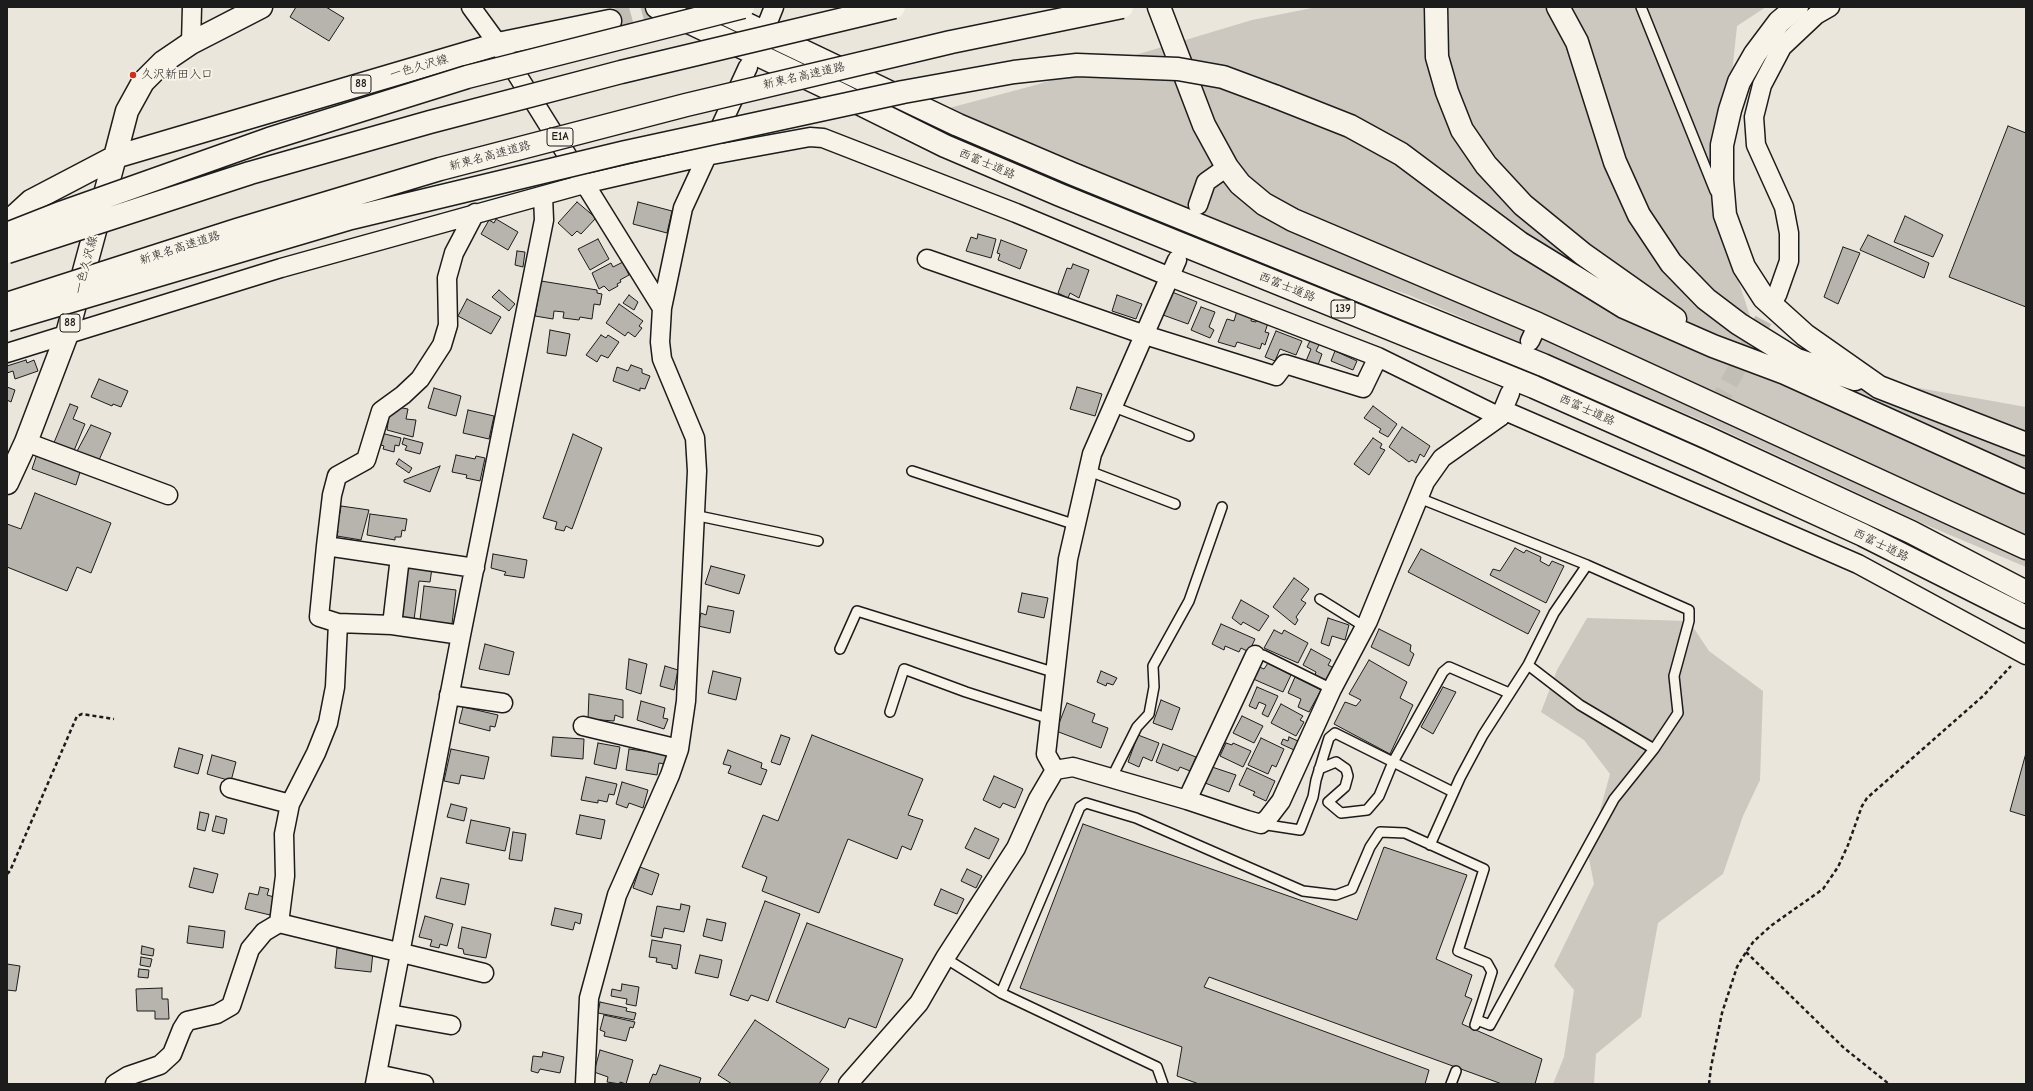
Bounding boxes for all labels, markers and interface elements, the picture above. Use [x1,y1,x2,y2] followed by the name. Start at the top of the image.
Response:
[388,52,450,82] street label: 一色久沢線
[761,60,847,92] street label: 新東名高速道路
[141,68,213,82] place label: 久沢新田入口
[128,70,138,80] marker: 久沢新田入口
[351,75,371,93] road number: 88
[547,128,573,146] road number: E1A
[448,138,532,174] street label: 新東名高速道路
[957,146,1017,182] street label: 西富士道路
[138,228,222,268] street label: 新東名高速道路
[71,234,101,296] street label: 一色久沢線
[1256,269,1318,305] street label: 西富士道路
[1331,300,1355,318] road number: 139
[60,314,80,332] road number: 88
[1557,391,1617,429] street label: 西富士道路
[1851,525,1911,565] street label: 西富士道路

